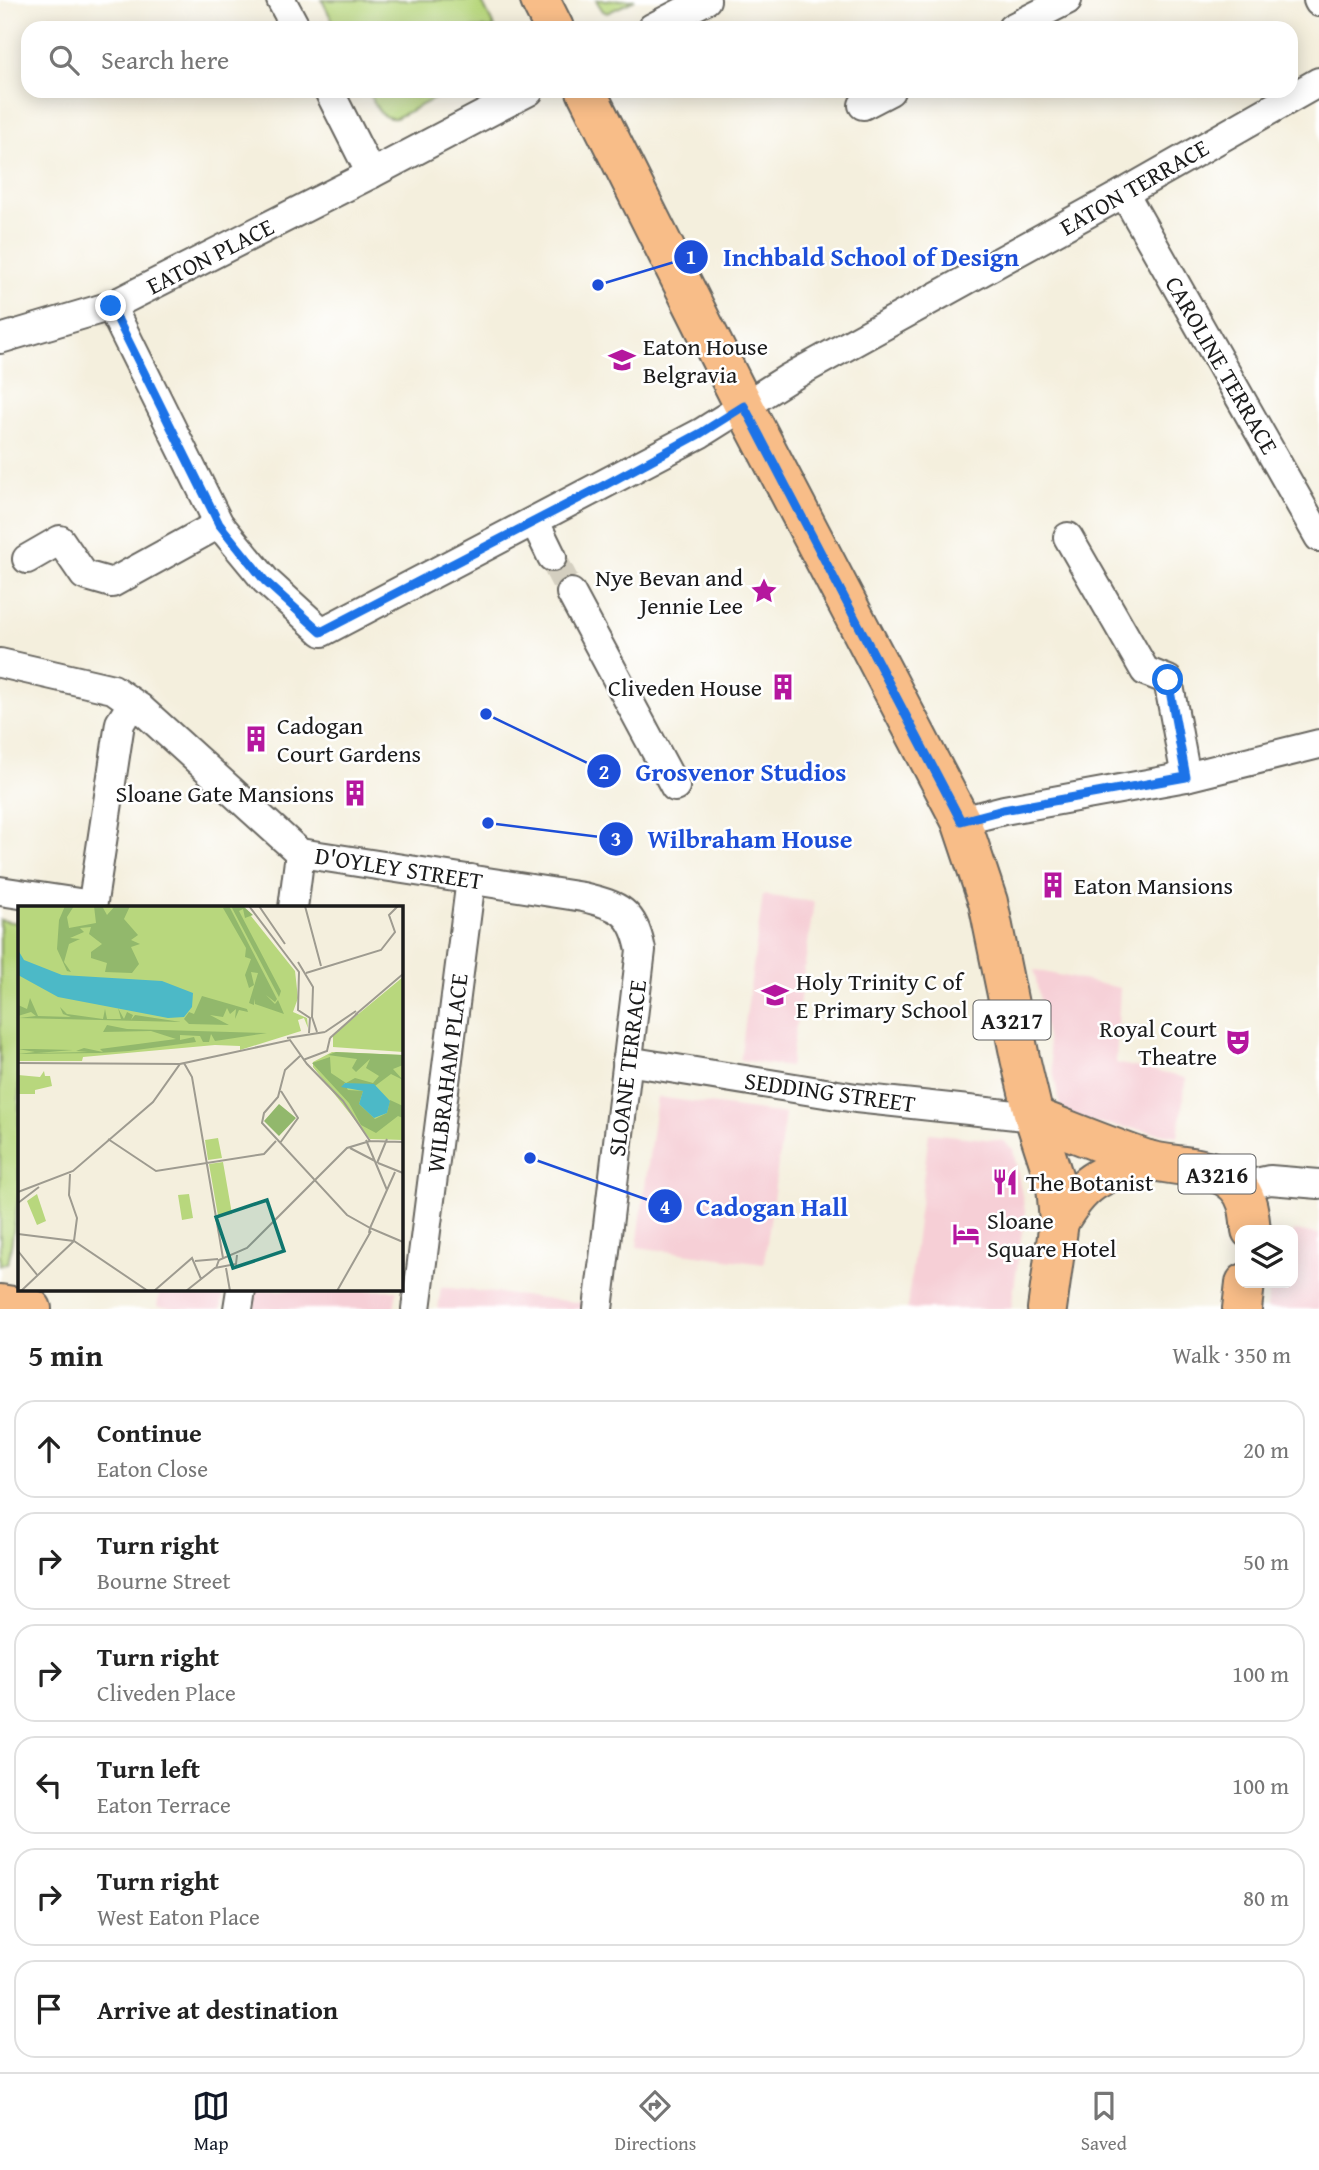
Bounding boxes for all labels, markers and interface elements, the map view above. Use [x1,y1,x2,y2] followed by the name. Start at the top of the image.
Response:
[21,21,1298,98] search box
[101,40,229,79] text: Search here
[45,41,83,79] icon: search
[1053,130,1215,244] street label: EATON TERRACE
[140,209,280,303] street label: EATON PLACE
[674,234,1033,281] callout: Inchbald School of Design
[723,237,1020,276] text: Inchbald School of Design
[686,241,696,272] text: 1
[1157,270,1287,460] street label: CAROLINE TERRACE
[95,290,126,321] route end
[643,329,768,392] place label: Eaton House Belgravia
[607,345,637,375] school or university icon: Eaton House Belgravia
[595,560,743,623] place label: Nye Bevan and Jennie Lee
[749,576,779,606] place icon: Nye Bevan and Jennie Lee
[1152,664,1183,695] route start
[608,670,762,705] place label: Cliveden House
[768,672,798,702] building icon: Cliveden House
[277,708,421,771] place label: Cadogan Court Gardens
[241,724,271,754] building icon: Cadogan Court Gardens
[587,748,861,795] callout: Grosvenor Studios
[635,752,847,791] text: Grosvenor Studios
[599,756,609,787] text: 2
[115,776,334,811] place label: Sloane Gate Mansions
[340,778,370,808] building icon: Sloane Gate Mansions
[599,815,867,862] callout: Wilbraham House
[648,819,853,858] text: Wilbraham House
[611,823,621,854] text: 3
[313,837,485,899] street label: D'OYLEY STREET
[1074,868,1233,903] place label: Eaton Mansions
[1038,870,1068,900] building icon: Eaton Mansions
[18,906,402,1292] inset map
[796,964,968,1027] place label: Holy Trinity C of E Primary School
[417,971,477,1175] street label: WILBRAHAM PLACE
[599,978,655,1158] street label: SLOANE TERRACE
[760,980,790,1010] school or university icon: Holy Trinity C of E Primary School
[974,1001,1050,1040] road number: A3217
[1099,1011,1218,1074] place label: Royal Court Theatre
[1223,1027,1253,1057] theatre icon: Royal Court Theatre
[742,1063,918,1121] street label: SEDDING STREET
[1178,1154,1256,1194] road number: A3216
[1026,1165,1154,1200] place label: The Botanist
[990,1167,1020,1197] restaurant icon: The Botanist
[647,1183,862,1230] callout: Cadogan Hall
[696,1187,848,1226] text: Cadogan Hall
[660,1191,671,1222] text: 4
[987,1203,1117,1266] place label: Sloane Square Hotel
[951,1219,981,1249] hotel icon: Sloane Square Hotel
[1235,1225,1298,1288] map controls
[1235,1225,1298,1288] button: layers
[28,1333,103,1377] text: 5 min
[1172,1338,1291,1371] text: Walk · 350 m
[97,1413,202,1452] text: Continue
[30,1430,68,1468] icon: ahead
[1243,1433,1289,1466] text: 20 m
[97,1452,208,1485] text: Eaton Close
[97,1525,219,1564] text: Turn right
[30,1542,68,1580] icon: right
[1243,1545,1289,1578] text: 50 m
[97,1564,231,1597] text: Bourne Street
[97,1637,219,1676] text: Turn right
[30,1654,68,1692] icon: right
[1232,1657,1289,1690] text: 100 m
[97,1676,236,1709] text: Cliveden Place
[97,1749,200,1788] text: Turn left
[30,1766,68,1804] icon: left
[1232,1769,1289,1802] text: 100 m
[97,1788,231,1821] text: Eaton Terrace
[97,1861,219,1900] text: Turn right
[30,1878,68,1916] icon: right
[1243,1881,1289,1914] text: 80 m
[97,1900,260,1933] text: West Eaton Place
[30,1990,68,2028] icon: arrive
[97,1990,338,2029] text: Arrive at destination
[192,2087,230,2157] tab: Map
[615,2087,696,2157] tab: Directions
[1081,2087,1127,2157] tab: Saved

